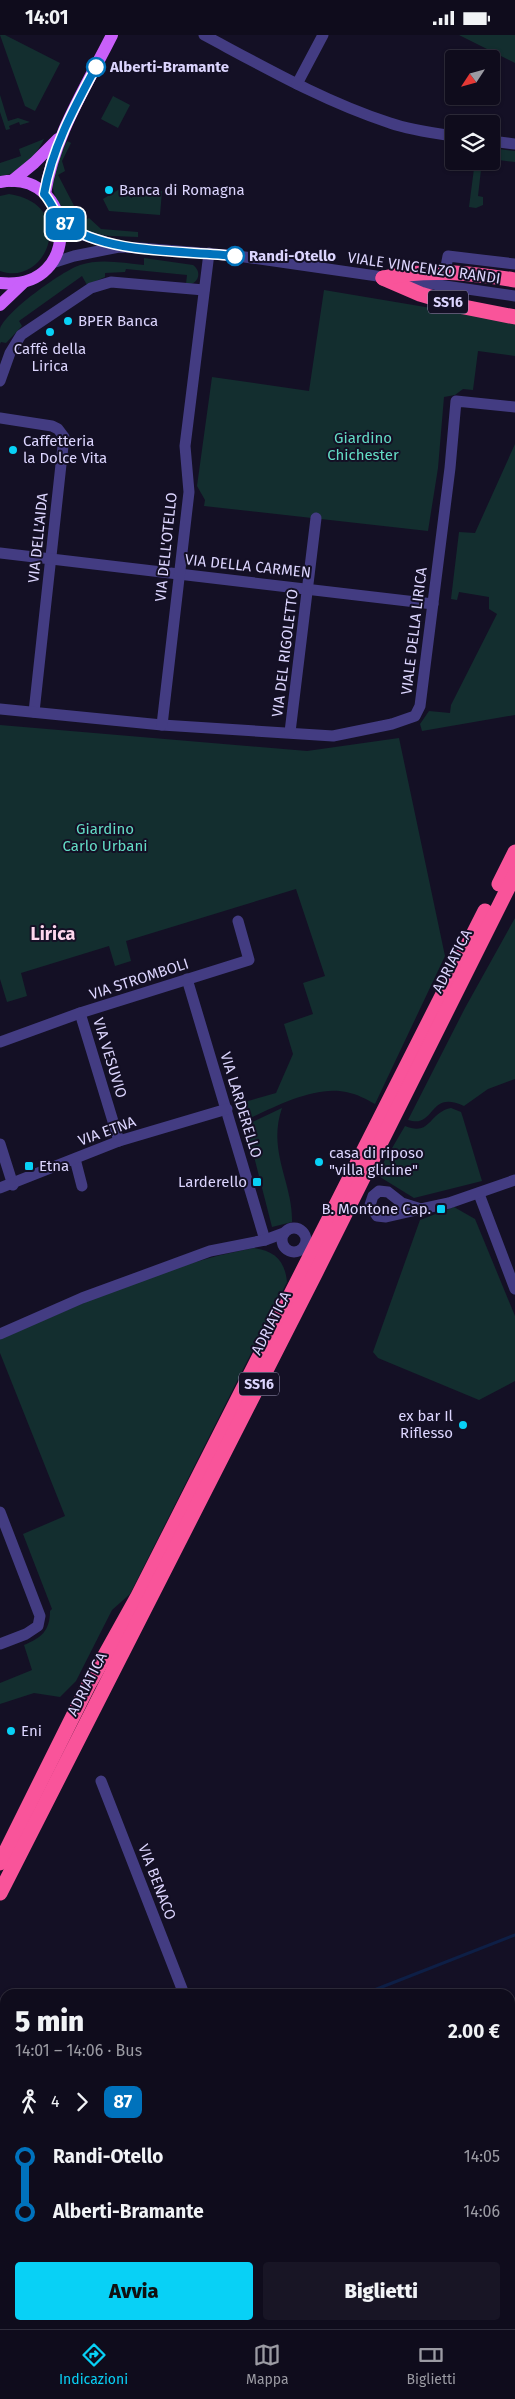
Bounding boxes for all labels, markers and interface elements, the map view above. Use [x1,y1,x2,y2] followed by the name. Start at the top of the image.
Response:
[25,6,69,29] text: 14:01
[445,50,500,105] north arrow
[445,50,500,170] map controls
[86,57,106,77] marker: Alberti-Bramante
[109,58,229,76] place label: Alberti-Bramante
[445,115,500,170] button: layers
[119,181,245,199] place label: Banca di Romagna
[103,184,115,196] marker: Banca di Romagna
[42,208,88,240] line badge: 87
[56,213,74,235] text: 87
[225,246,245,266] marker: Randi-Otello
[249,247,336,265] place label: Randi-Otello
[346,248,502,288] street label: VIALE VINCENZO RANDI
[428,291,468,313] road number: SS16
[78,312,158,330] place label: BPER Banca
[62,315,74,327] marker: BPER Banca
[44,326,56,338] marker: Caffè della Lirica
[14,340,86,375] place label: Caffè della Lirica
[327,429,399,464] park label: Giardino Chichester
[23,432,107,467] place label: Caffetteria la Dolce Vita
[7,444,19,456] marker: Caffetteria la Dolce Vita
[151,491,181,603] street label: VIA DELL'OTELLO
[24,492,52,584] street label: VIA DELL'AIDA
[184,550,312,582] street label: VIA DELLA CARMEN
[397,566,431,696] street label: VIALE DELLA LIRICA
[268,588,302,718] street label: VIA DEL RIGOLETTO
[63,820,147,855] park label: Giardino Carlo Urbani
[31,923,76,945] district label: Lirica
[428,926,476,996] street label: ADRIATICA
[87,954,191,1004] street label: VIA STROMBOLI
[89,1016,131,1100] street label: VIA VESUVIO
[216,1050,266,1160] street label: VIA LARDERELLO
[76,1112,139,1150] street label: VIA ETNA
[329,1144,424,1179] place label: casa di riposo "villa glicine"
[313,1156,325,1168] marker: casa di riposo "villa glicine"
[39,1157,69,1175] place label: Etna
[23,1160,35,1172] marker: Etna
[178,1173,247,1191] place label: Larderello
[251,1176,263,1188] marker: Larderello
[321,1200,431,1218] place label: B. Montone Cap.
[435,1203,447,1215] marker: B. Montone Cap.
[247,1288,295,1358] street label: ADRIATICA
[239,1373,279,1395] road number: SS16
[398,1407,454,1442] place label: ex bar Il Riflesso
[457,1419,469,1431] marker: ex bar Il Riflesso
[63,1649,111,1719] street label: ADRIATICA
[21,1722,42,1740] place label: Eni
[5,1725,17,1737] marker: Eni
[134,1842,180,1922] street label: VIA BENACO
[15,2005,84,2038] text: 5 min
[448,2020,500,2043] text: 2.00 €
[15,2041,142,2060] text: 14:01 – 14:06 · Bus
[15,2088,43,2116] icon: walk
[68,2088,96,2116] icon: forward
[114,2091,132,2113] text: 87
[51,2092,60,2111] text: 4
[53,2145,163,2168] text: Randi-Otello
[464,2147,500,2166] text: 14:05
[53,2200,204,2223] text: Alberti-Bramante
[463,2202,500,2221] text: 14:06
[15,2262,253,2320] button: Avvia
[263,2262,500,2320] button: Biglietti
[59,2341,128,2388] tab: Indicazioni
[246,2341,289,2388] tab: Mappa
[407,2341,456,2388] tab: Biglietti

